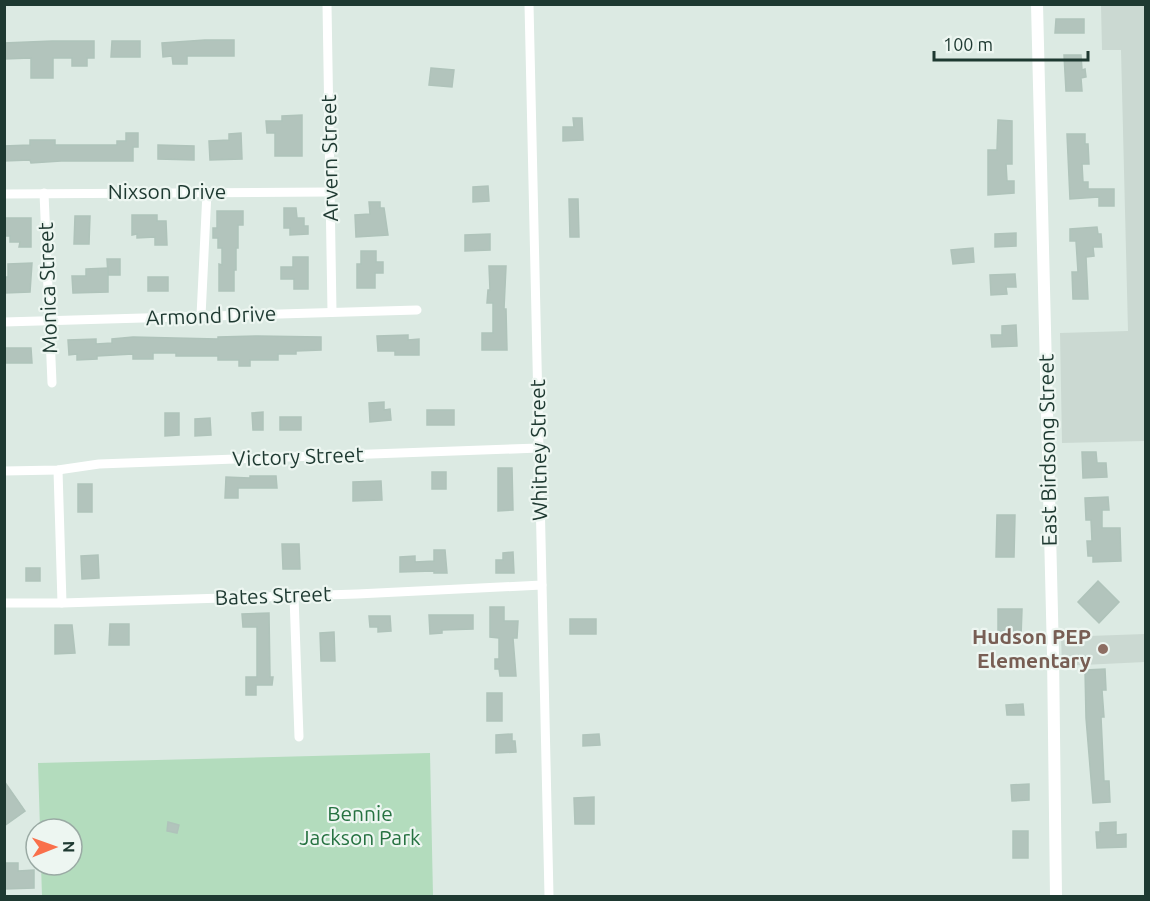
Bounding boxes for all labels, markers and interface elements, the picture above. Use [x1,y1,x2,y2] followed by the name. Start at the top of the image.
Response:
[934,24,1088,62] scale bar
[943,34,993,54] text: 100 m
[316,94,342,222] street label: Arvern Street
[108,179,226,203] street label: Nixson Drive
[33,222,61,354] street label: Monica Street
[145,301,277,329] street label: Armond Drive
[1033,354,1061,546] street label: East Birdsong Street
[525,379,551,521] street label: Whitney Street
[232,442,364,470] street label: Victory Street
[214,581,332,609] street label: Bates Street
[972,624,1091,672] place label: Hudson PEP Elementary
[1096,642,1110,656] marker: Hudson PEP Elementary
[299,801,421,849] park label: Bennie Jackson Park
[24,817,84,877] north arrow
[60,841,78,853] text: N

